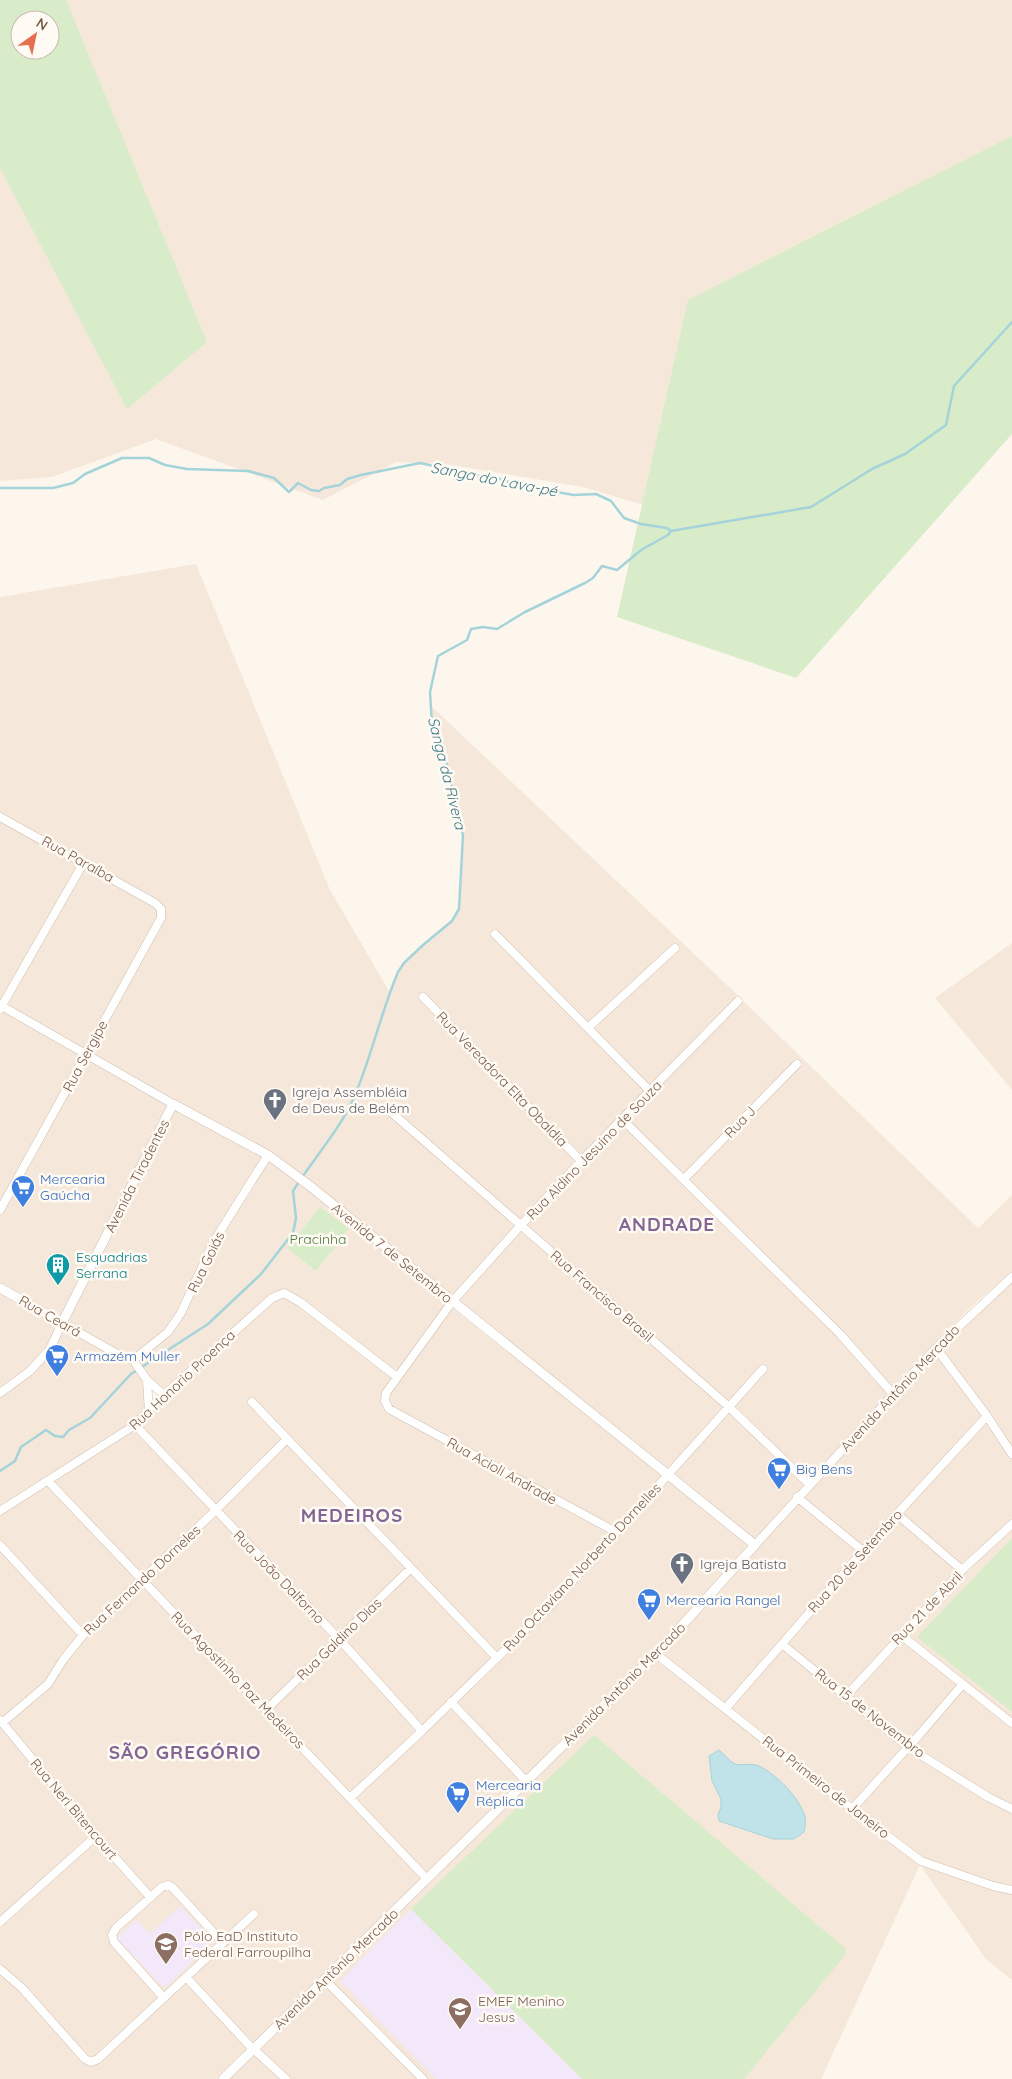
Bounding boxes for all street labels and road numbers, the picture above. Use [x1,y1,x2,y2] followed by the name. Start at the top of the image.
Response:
[39,832,117,886] street label: Rua Paraíba
[433,1008,571,1150] street label: Rua Vereadora Elta Obaldia
[59,1017,111,1095] street label: Rua Sergipe
[523,1076,665,1224] street label: Rua Aldino Jesuino de Souza
[720,1102,760,1142] street label: Rua J
[101,1116,173,1236] street label: Avenida Tiradentes
[328,1199,456,1307] street label: Avenida 7 de Setembro
[183,1229,229,1295] street label: Rua Goiás
[547,1246,657,1346] street label: Rua Francisco Brasil
[16,1291,84,1341] street label: Rua Ceará
[837,1321,963,1455] street label: Avenida Antônio Mercado
[125,1326,239,1434] street label: Rua Honorio Proença
[444,1433,560,1509] street label: Rua Acioli Andrade
[499,1479,665,1655] street label: Rua Octaviano Norberto Dornelles
[804,1506,906,1616] street label: Rua 20 de Setembro
[80,1521,204,1639] street label: Rua Fernando Dorneles
[230,1526,328,1628] street label: Rua João Dalforno
[887,1567,967,1649] street label: Rua 21 de Abril
[293,1594,385,1684] street label: Rua Galdino Dias
[167,1607,309,1753] street label: Rua Agostinho Paz Medeiros
[559,1619,689,1749] street label: Avenida Antônio Mercado
[811,1664,929,1762] street label: Rua 15 de Novembro
[759,1732,893,1842] street label: Rua Primeiro de Janeiro
[26,1755,122,1863] street label: Rua Neri Bitencourt
[270,1905,402,2033] street label: Avenida Antônio Mercado

